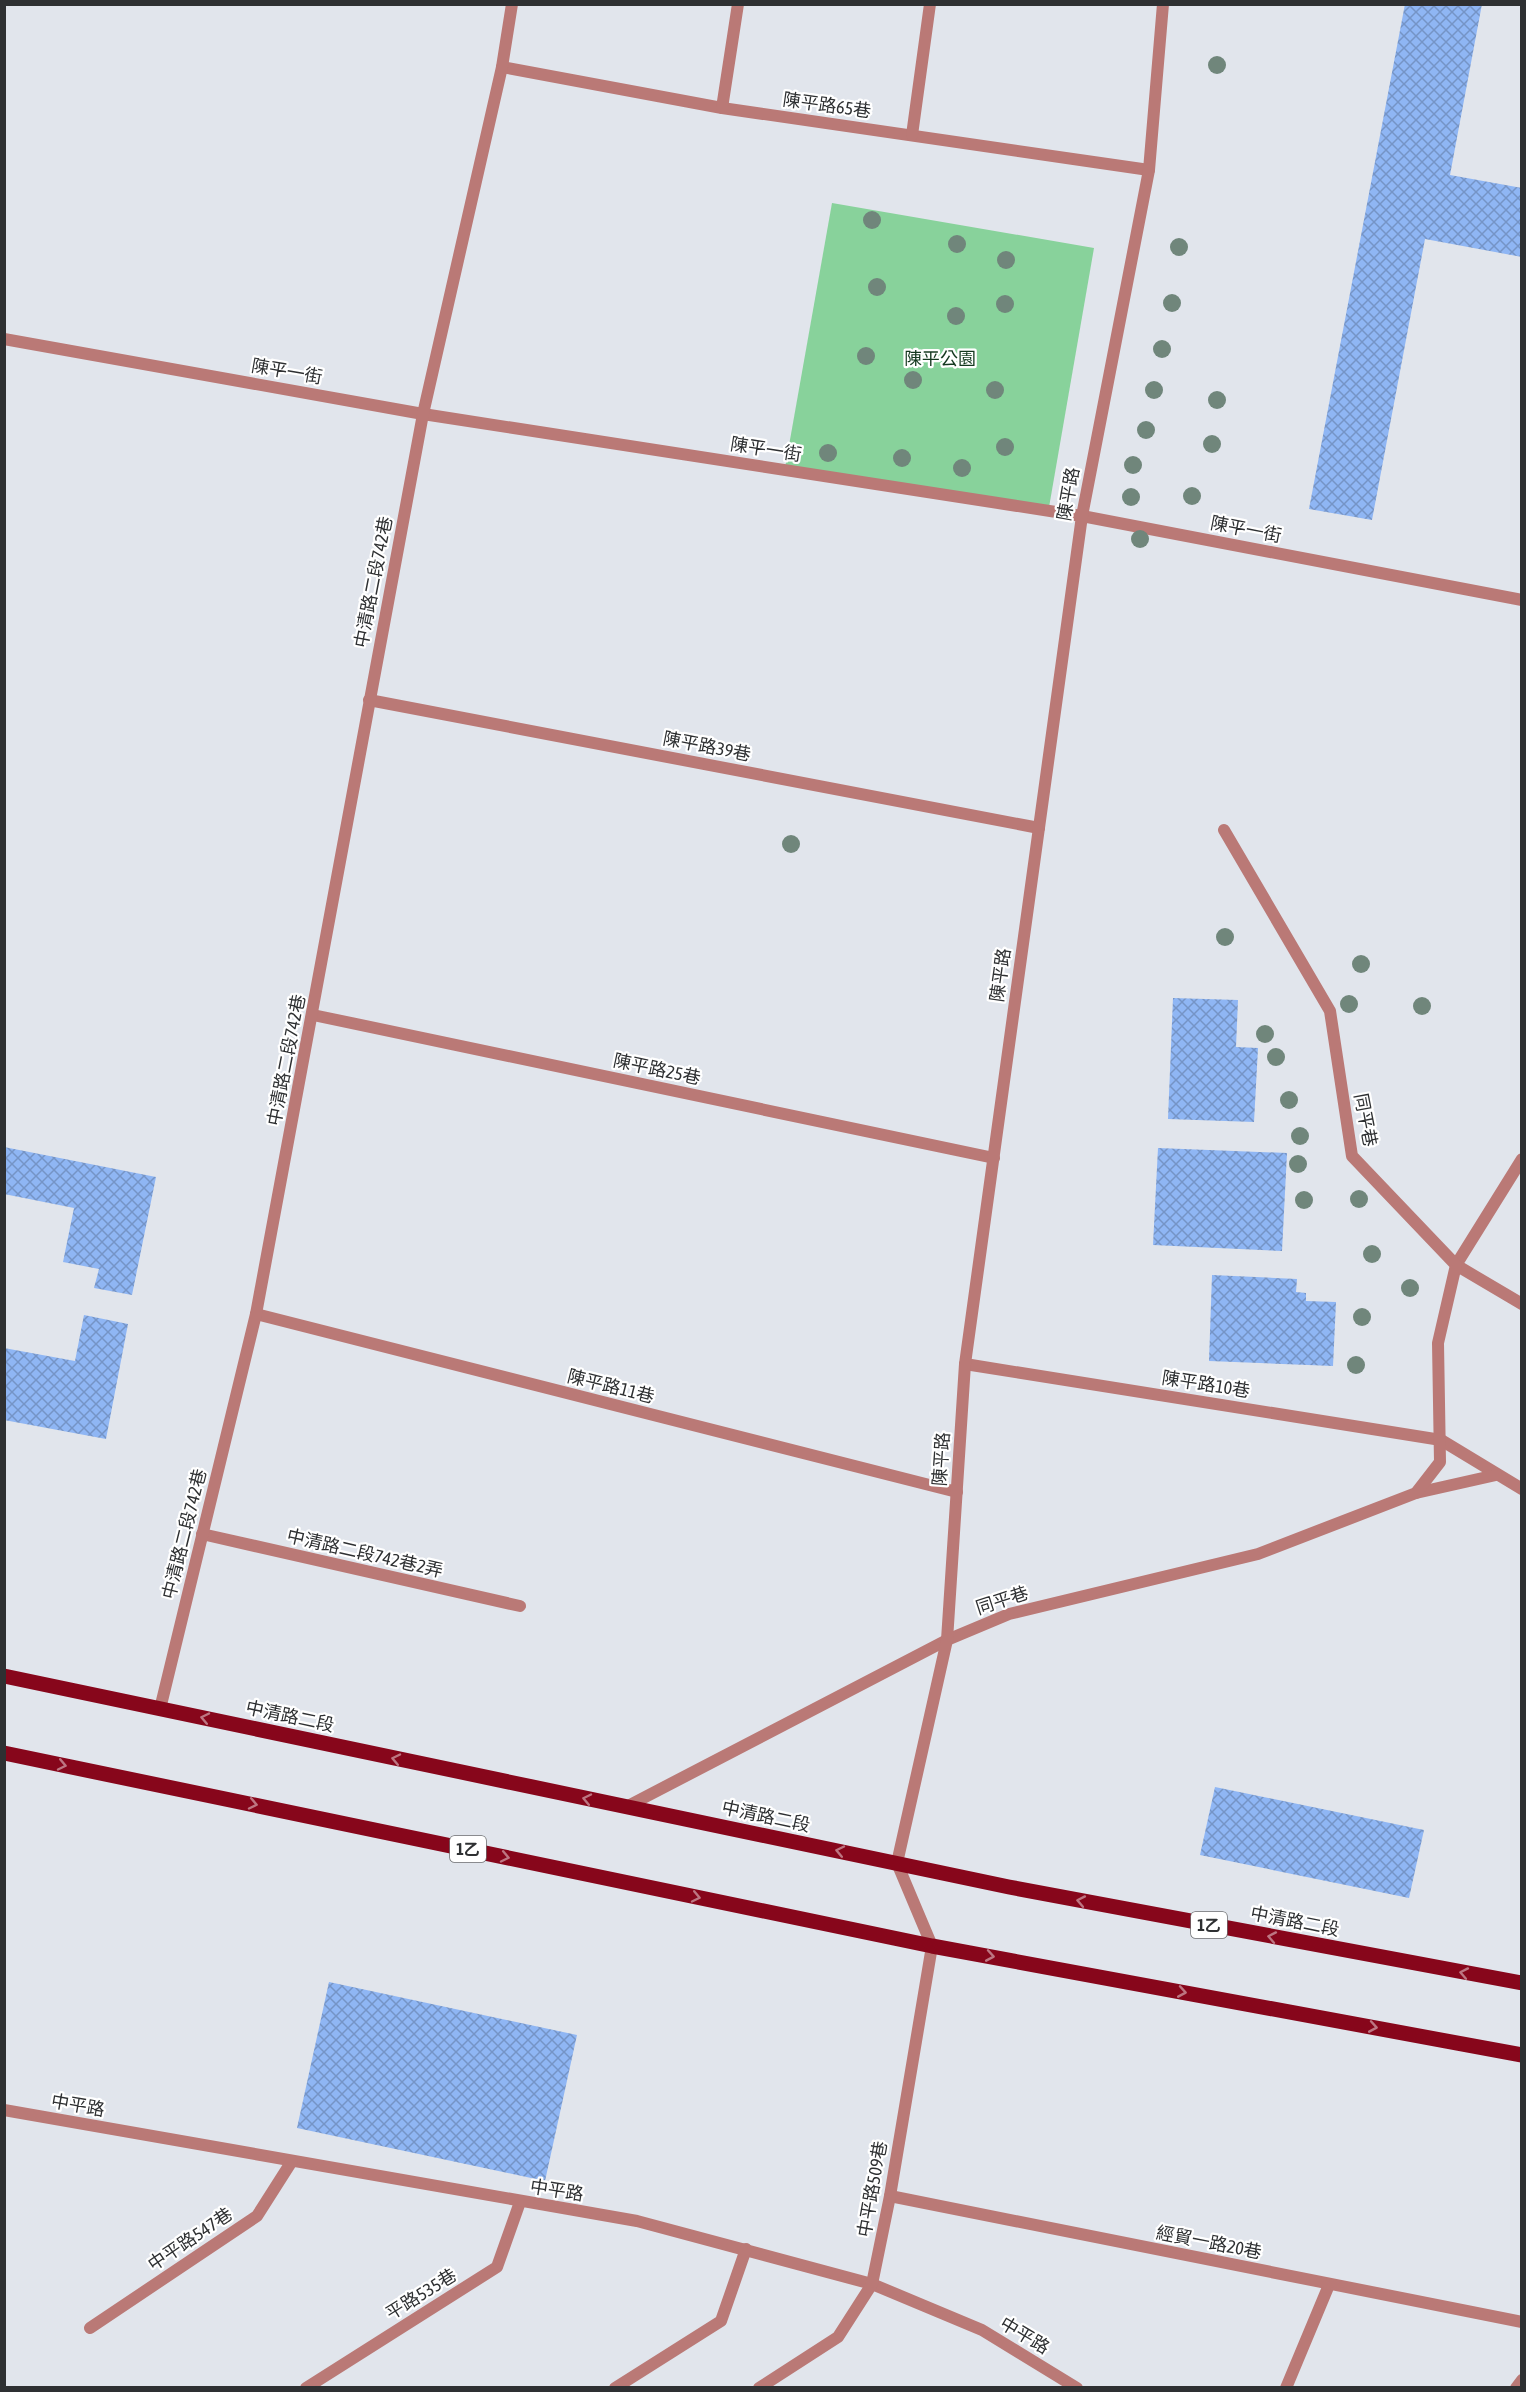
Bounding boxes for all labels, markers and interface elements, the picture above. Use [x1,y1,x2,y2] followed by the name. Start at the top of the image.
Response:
[782,88,872,122] street label: 陳平路65巷
[904,348,976,369] park label: 陳平公園
[250,354,324,388] street label: 陳平一街
[729,433,803,465] street label: 陳平一街
[1053,466,1083,522] street label: 陳平路
[1209,512,1283,546] street label: 陳平一街
[350,515,396,649] street label: 中清路二段742巷
[661,727,753,765] street label: 陳平路39巷
[986,947,1014,1003] street label: 陳平路
[263,993,309,1127] street label: 中清路二段742巷
[611,1049,703,1089] street label: 陳平路25巷
[1351,1091,1381,1149] street label: 同平巷
[565,1365,657,1407] street label: 陳平路11巷
[1160,1367,1252,1401] street label: 陳平路10巷
[929,1431,953,1487] street label: 陳平路
[158,1467,210,1601] street label: 中清路二段742巷
[285,1525,445,1581] street label: 中清路二段742巷2弄
[973,1582,1031,1618] street label: 同平巷
[244,1696,336,1736] street label: 中清路二段
[201,1712,211,1725] one-way arrow
[392,1753,402,1766] one-way arrow
[56,1758,66,1771] one-way arrow
[582,1793,592,1806] one-way arrow
[720,1796,812,1836] street label: 中清路二段
[247,1797,257,1810] one-way arrow
[450,1836,486,1862] road number: 1乙
[835,1845,845,1858] one-way arrow
[500,1850,510,1863] one-way arrow
[691,1889,701,1902] one-way arrow
[1076,1895,1086,1908] one-way arrow
[1249,1902,1341,1940] street label: 中清路二段
[1191,1912,1227,1938] road number: 1乙
[1268,1931,1278,1944] one-way arrow
[985,1949,995,1962] one-way arrow
[1459,1967,1469,1980] one-way arrow
[1176,1985,1186,1998] one-way arrow
[1368,2020,1378,2033] one-way arrow
[50,2090,106,2120] street label: 中平路
[853,2139,891,2239] street label: 中平路509巷
[529,2175,585,2205] street label: 中平路
[144,2203,236,2275] street label: 中平路547巷
[1155,2221,1263,2263] street label: 經貿一路20巷
[382,2264,460,2324] street label: 平路535巷
[996,2312,1054,2358] street label: 中平路

